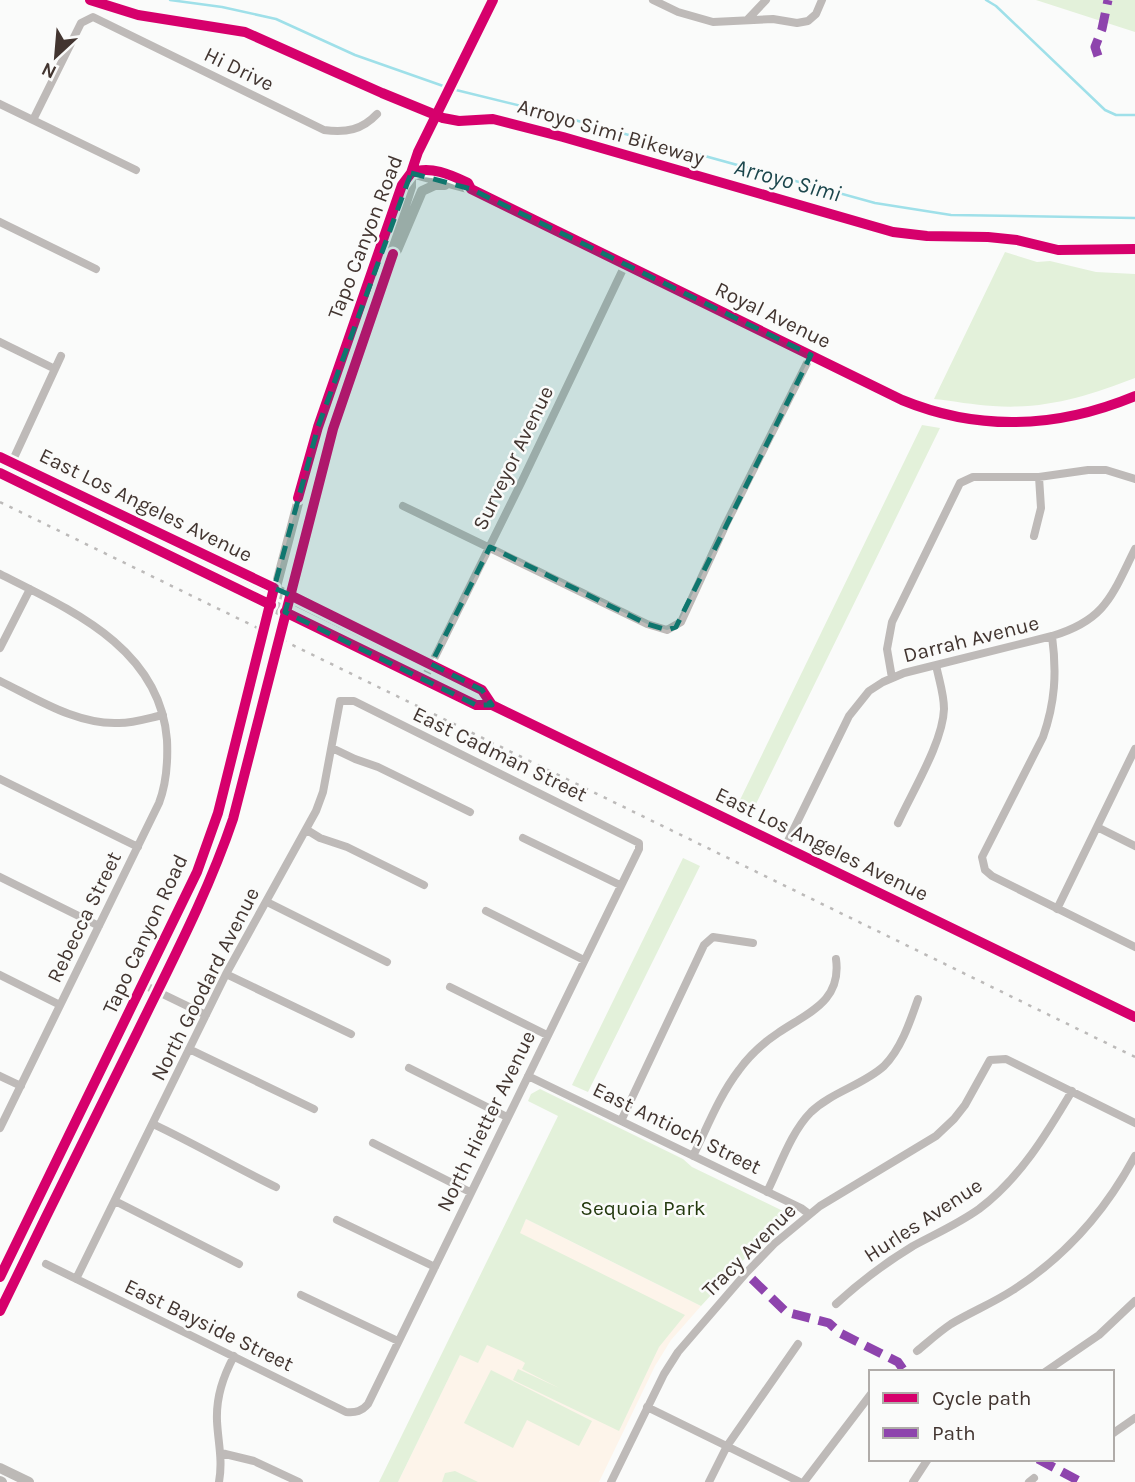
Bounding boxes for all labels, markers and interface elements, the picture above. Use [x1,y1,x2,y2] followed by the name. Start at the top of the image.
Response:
[21,21,91,91] north arrow
[200,42,278,96] street label: Hi Drive
[38,58,60,83] text: N
[515,94,707,170] street label: Arroyo Simi Bikeway
[323,152,407,322] street label: Tapo Canyon Road
[732,153,844,208] water label: Arroyo Simi
[711,277,835,353] street label: Royal Avenue
[468,382,558,534] street label: Surveyor Avenue
[36,443,256,567] street label: East Los Angeles Avenue
[901,611,1041,667] street label: Darrah Avenue
[409,701,591,807] street label: East Cadman Street
[712,782,932,906] street label: East Los Angeles Avenue
[42,848,126,986] street label: Rebecca Street
[97,850,193,1018] street label: Tapo Canyon Road
[146,883,264,1085] street label: North Goodard Avenue
[432,1027,540,1215] street label: North Hietter Avenue
[589,1077,765,1179] street label: East Antioch Street
[859,1173,987,1267] street label: Hurles Avenue
[580,1196,706,1220] park label: Sequoia Park
[697,1198,801,1302] street label: Tracy Avenue
[121,1274,297,1376] street label: East Bayside Street
[869,1370,1114,1461] legend
[932,1386,1032,1410] text: Cycle path
[932,1421,976,1445] text: Path

